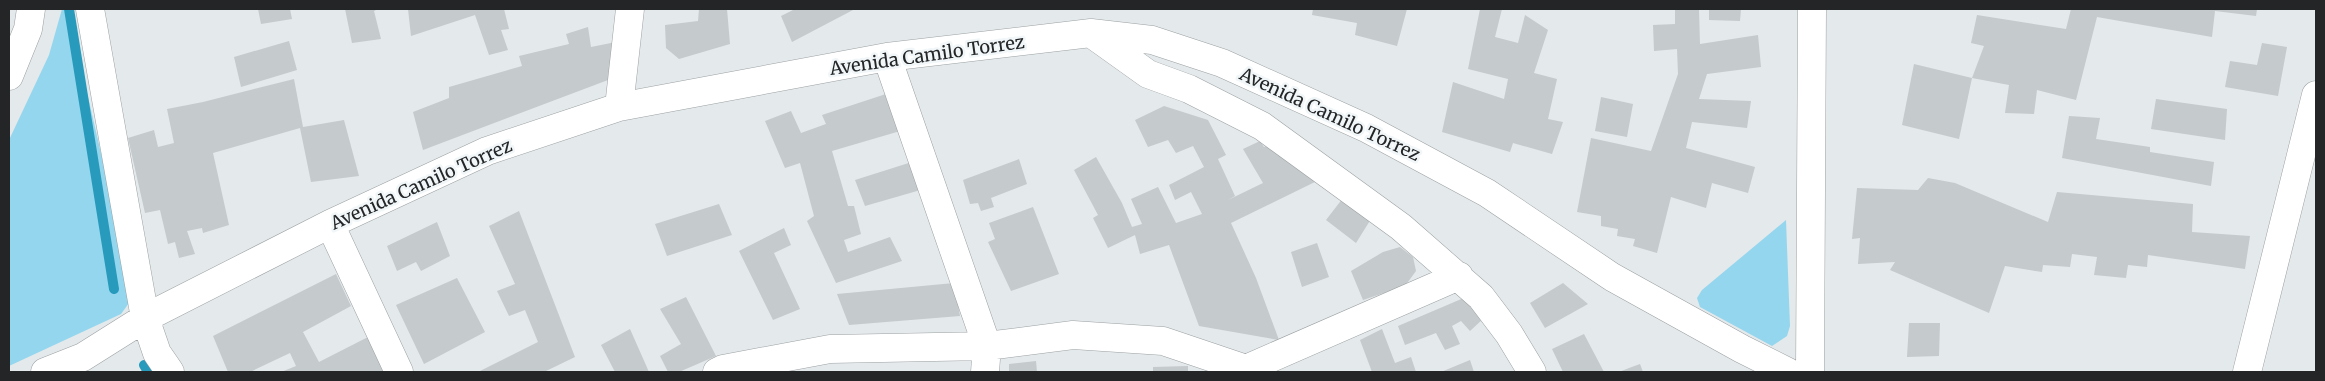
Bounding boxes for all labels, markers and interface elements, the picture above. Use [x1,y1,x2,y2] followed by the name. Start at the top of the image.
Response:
[827,30,1026,80] street label: Avenida Camilo Torrez
[1235,62,1424,166] street label: Avenida Camilo Torrez
[326,133,516,235] street label: Avenida Camilo Torrez

